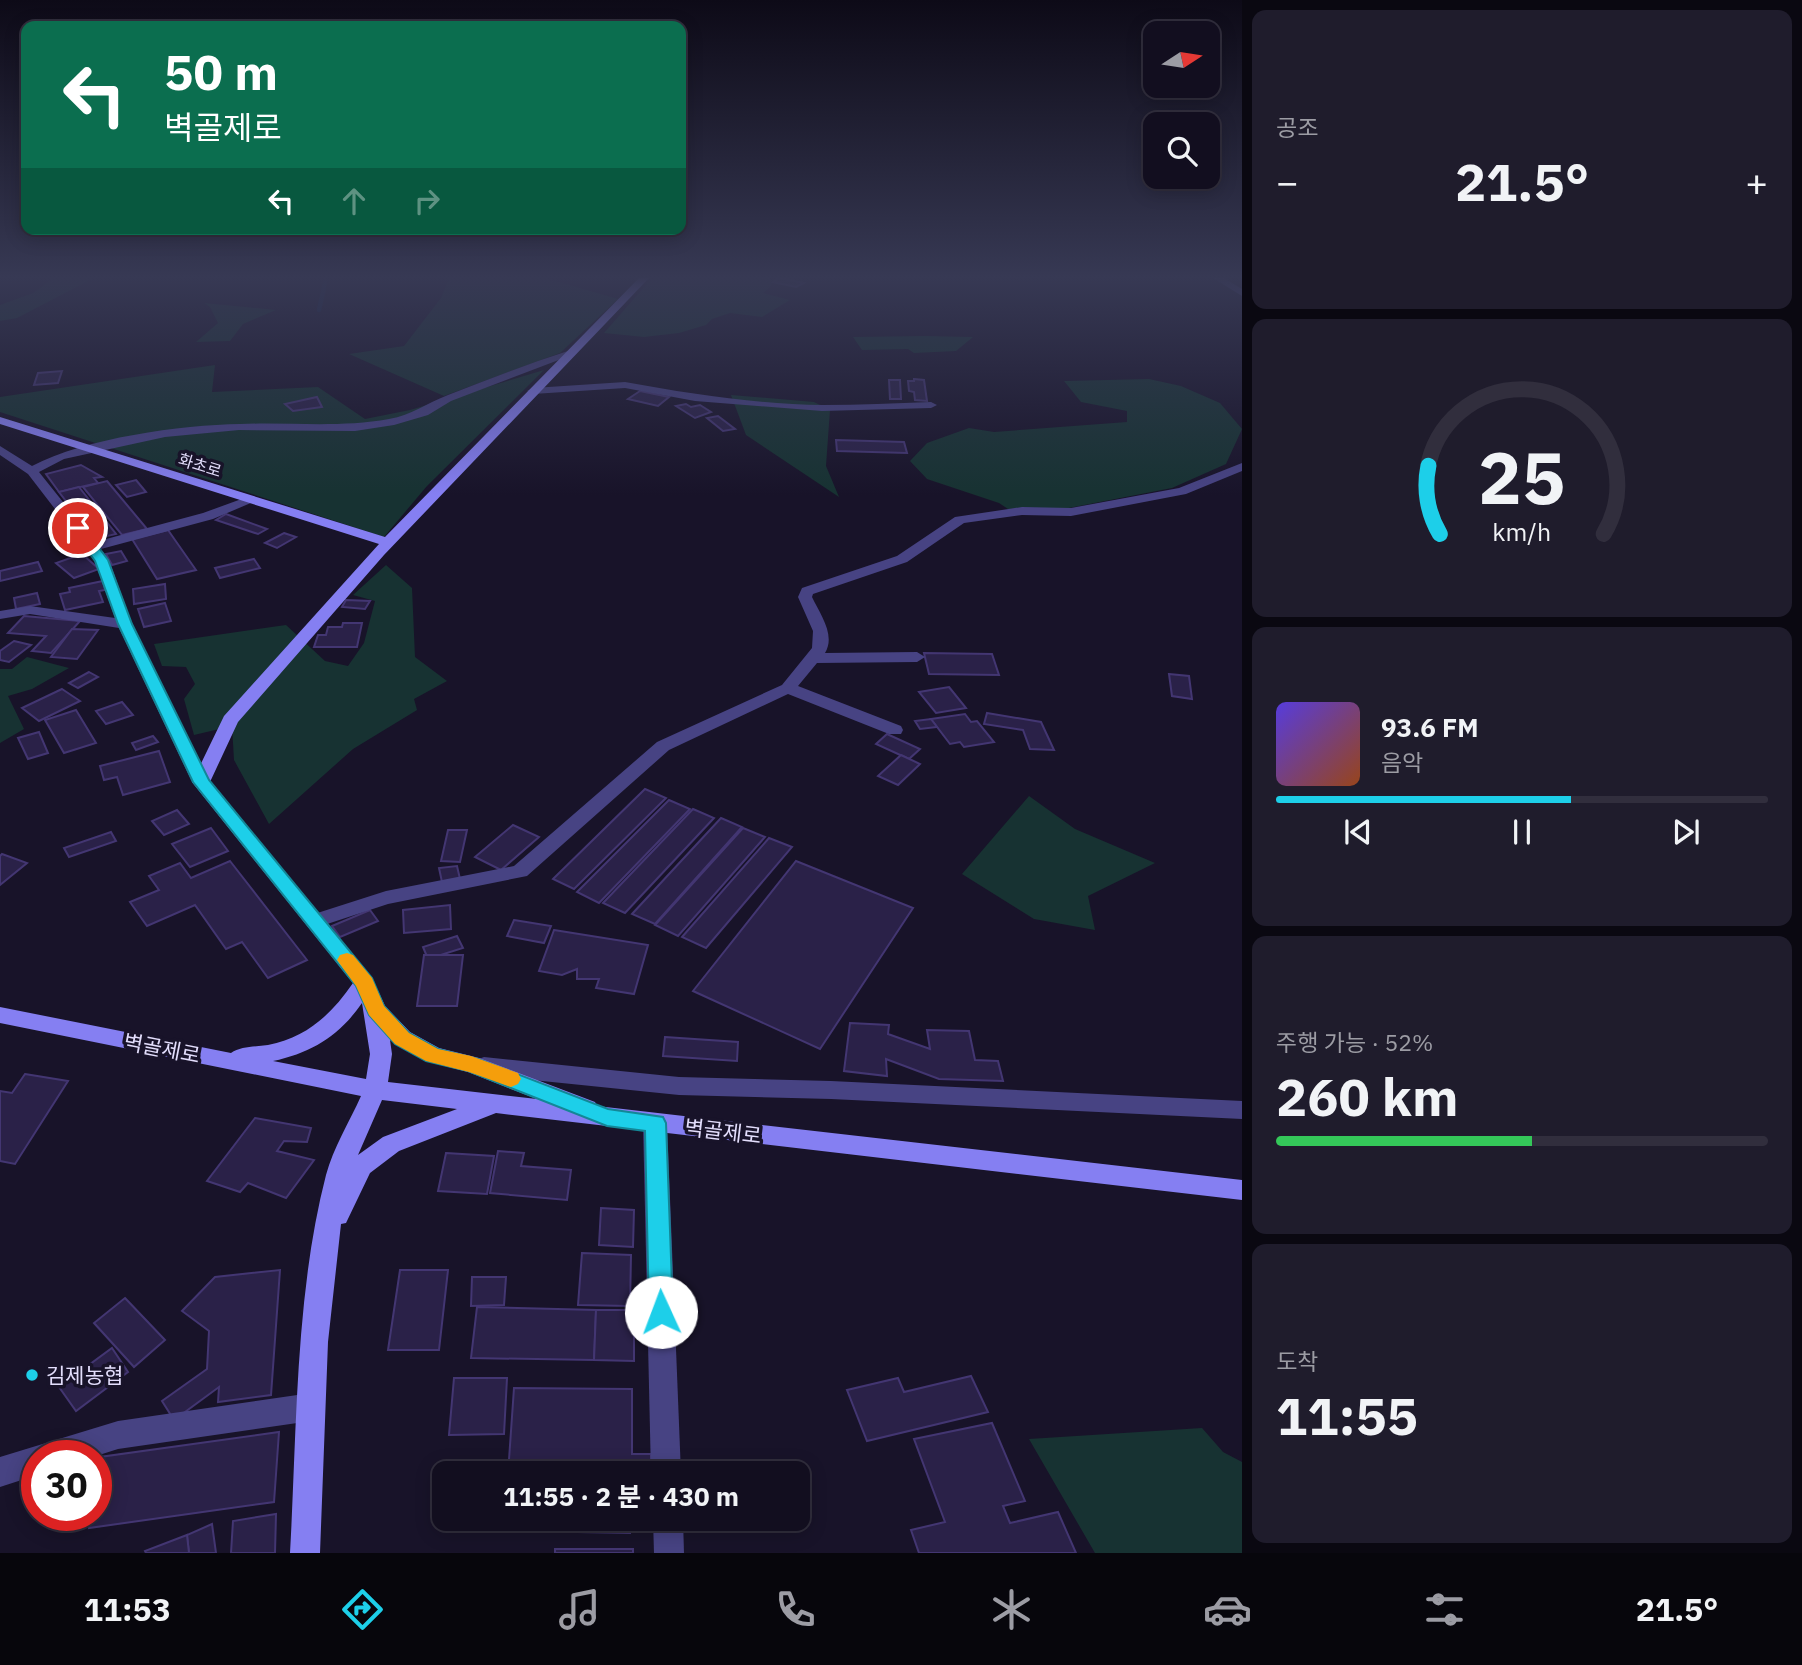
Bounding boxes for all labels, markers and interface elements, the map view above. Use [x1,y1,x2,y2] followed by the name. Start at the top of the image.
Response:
[1143,21,1220,98] north arrow
[1143,21,1220,189] map controls
[164,40,278,103] text: 50 m
[49,49,140,140] icon: left
[164,106,282,148] text: 벽골제로
[1143,112,1220,189] button: search
[1276,112,1318,142] text: 공조
[1455,148,1589,215] text: 21.5°
[1276,157,1299,206] text: −
[1745,157,1768,206] text: +
[262,182,300,220] icon: left
[335,182,373,220] icon: ahead
[408,182,446,220] icon: right
[1478,429,1566,524] text: 25
[176,449,224,481] street label: 화초로
[48,498,108,558] pin
[59,509,97,547] icon: arrive
[1493,515,1551,548] text: km/h
[1381,710,1479,744] text: 93.6 FM
[1381,747,1423,777] text: 음악
[1339,813,1377,851] icon: previous
[1503,813,1541,851] icon: pause
[1667,813,1705,851] icon: next
[121,1027,203,1069] street label: 벽골제로
[1276,1027,1433,1057] text: 주행 가능 · 52%
[1276,1063,1458,1130] text: 260 km
[683,1112,763,1150] street label: 벽골제로
[624,1275,698,1349] position arrow
[1276,1346,1318,1376] text: 도착
[46,1361,123,1389] place label: 김제농협
[24,1367,40,1383] marker: 김제농협
[1276,1382,1418,1449] text: 11:55
[21,1440,112,1531] speed limit sign: 30
[503,1479,739,1513] text: 11:55 · 2 분 · 430 m
[338,1585,387,1634] icon: directions
[555,1585,604,1634] icon: music
[771,1585,820,1634] icon: phone
[987,1585,1036,1634] icon: climate
[1203,1585,1252,1634] icon: car
[1420,1585,1469,1634] icon: filters
[84,1588,171,1630] text: 11:53
[1636,1588,1718,1630] text: 21.5°

